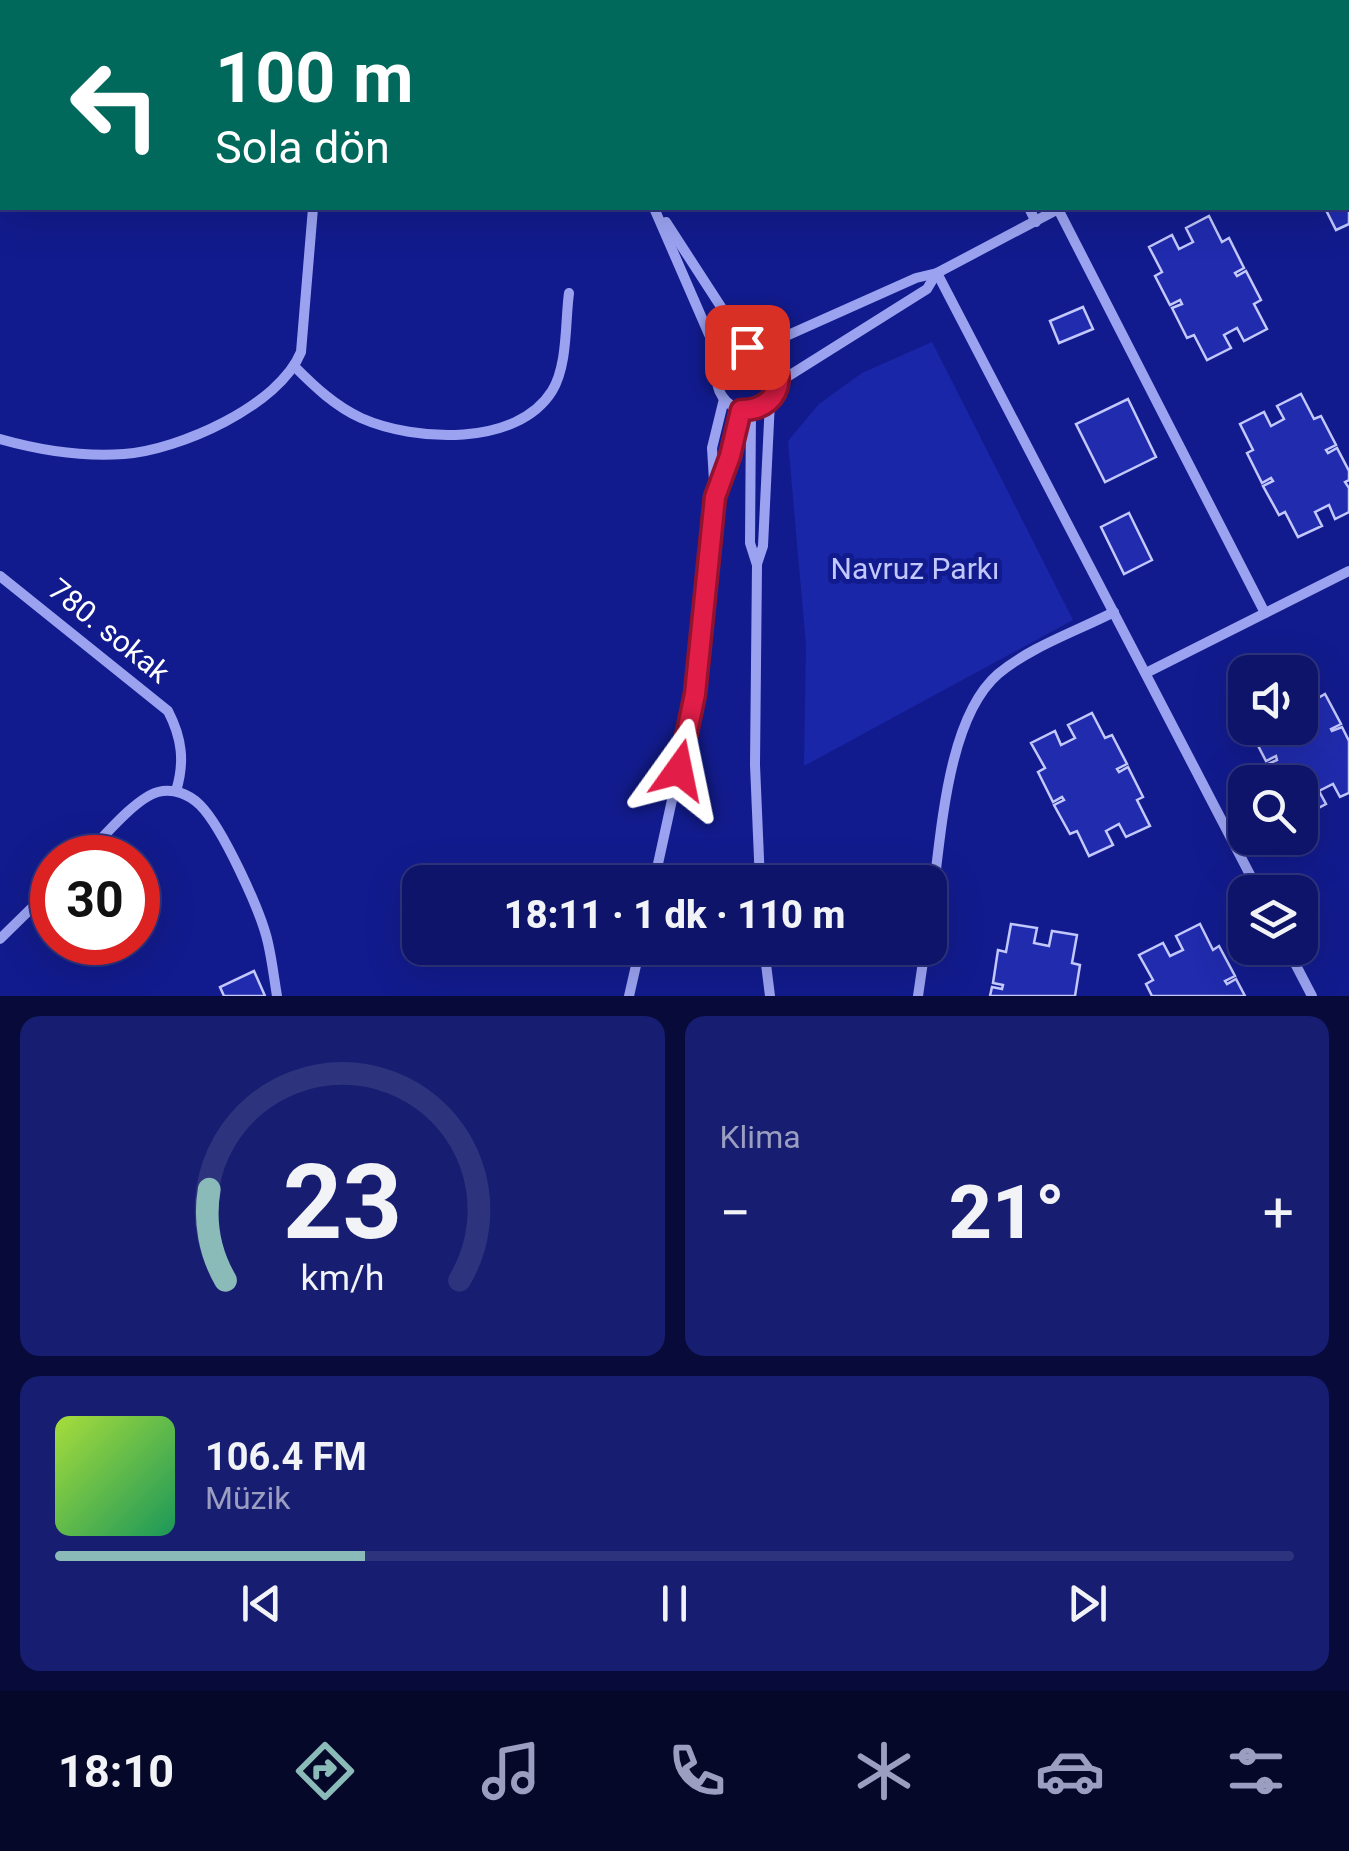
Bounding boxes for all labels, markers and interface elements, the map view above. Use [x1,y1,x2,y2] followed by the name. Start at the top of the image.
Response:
[215,37,414,119] text: 100 m
[50,40,180,170] icon: left
[215,121,390,174] text: Sola dön
[705,305,790,390] pin
[720,320,775,375] icon: arrive
[831,551,999,586] park label: Navruz Parkı
[42,571,177,690] street label: 780. sokak
[1228,655,1318,965] map controls
[1228,655,1318,745] button: sound
[627,718,731,822] position arrow
[1228,765,1318,855] button: search
[30,835,160,965] speed limit sign: 30
[1228,875,1318,965] button: layers
[504,893,845,937] text: 18:11 · 1 dk · 110 m
[720,1118,801,1156] text: Klima
[283,1142,402,1263] text: 23
[949,1168,1065,1256] text: 21°
[720,1181,751,1245] text: −
[1263,1181,1294,1245] text: +
[300,1257,384,1299] text: km/h
[205,1435,367,1479] text: 106.4 FM
[205,1479,290,1517] text: Müzik
[234,1576,289,1631] icon: previous
[647,1576,702,1631] icon: pause
[1060,1576,1115,1631] icon: next
[290,1736,360,1806] icon: directions
[476,1736,546,1806] icon: music
[662,1736,732,1806] icon: phone
[849,1736,919,1806] icon: climate
[1035,1736,1105,1806] icon: car
[1221,1736,1291,1806] icon: filters
[58,1745,174,1798] text: 18:10

